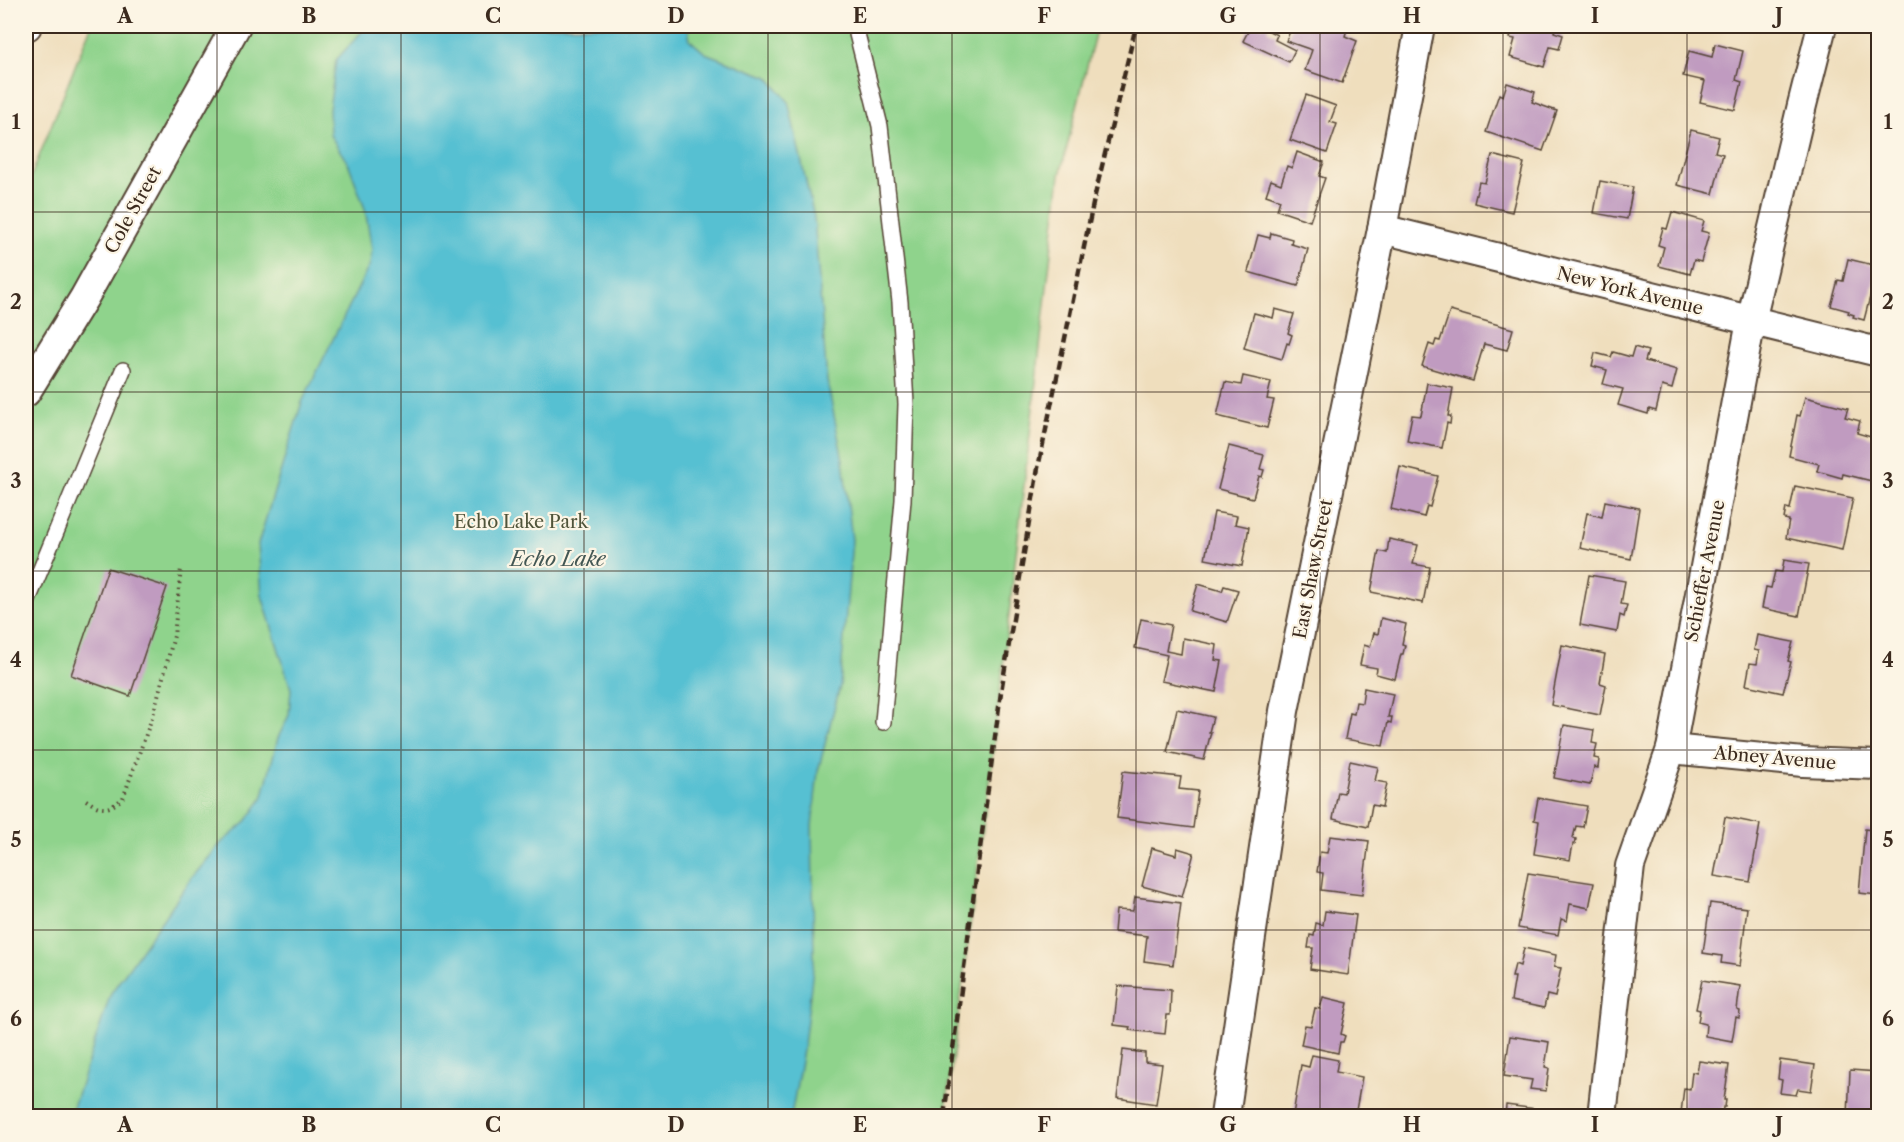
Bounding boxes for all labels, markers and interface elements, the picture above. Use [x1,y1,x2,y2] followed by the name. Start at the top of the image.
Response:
[116,4,133,28] text: A
[302,4,317,28] text: B
[485,4,501,28] text: C
[667,4,685,28] text: D
[853,4,867,28] text: E
[1037,4,1051,28] text: F
[1220,4,1237,28] text: G
[1403,4,1421,28] text: H
[1591,4,1599,28] text: I
[1771,4,1783,28] text: J
[12,110,21,134] text: 1
[1884,110,1893,134] text: 1
[100,162,166,257] street label: Cole Street
[1555,262,1705,320] street label: New York Avenue
[10,290,22,314] text: 2
[1882,290,1894,314] text: 2
[10,469,22,493] text: 3
[1882,469,1894,493] text: 3
[1289,497,1337,641] street label: East Shaw Street
[1680,498,1730,644] street label: Schieffer Avenue
[454,511,590,533] park label: Echo Lake Park
[508,547,607,571] water label: Echo Lake
[10,648,22,672] text: 4
[1882,648,1894,672] text: 4
[1712,742,1837,774] street label: Abney Avenue
[10,828,22,852] text: 5
[1882,828,1894,852] text: 5
[10,1007,22,1031] text: 6
[1882,1007,1894,1031] text: 6
[116,1113,133,1137] text: A
[302,1113,317,1137] text: B
[485,1113,501,1137] text: C
[667,1113,685,1137] text: D
[853,1113,867,1137] text: E
[1037,1113,1051,1137] text: F
[1220,1113,1237,1137] text: G
[1403,1113,1421,1137] text: H
[1591,1113,1599,1137] text: I
[1771,1113,1783,1137] text: J

